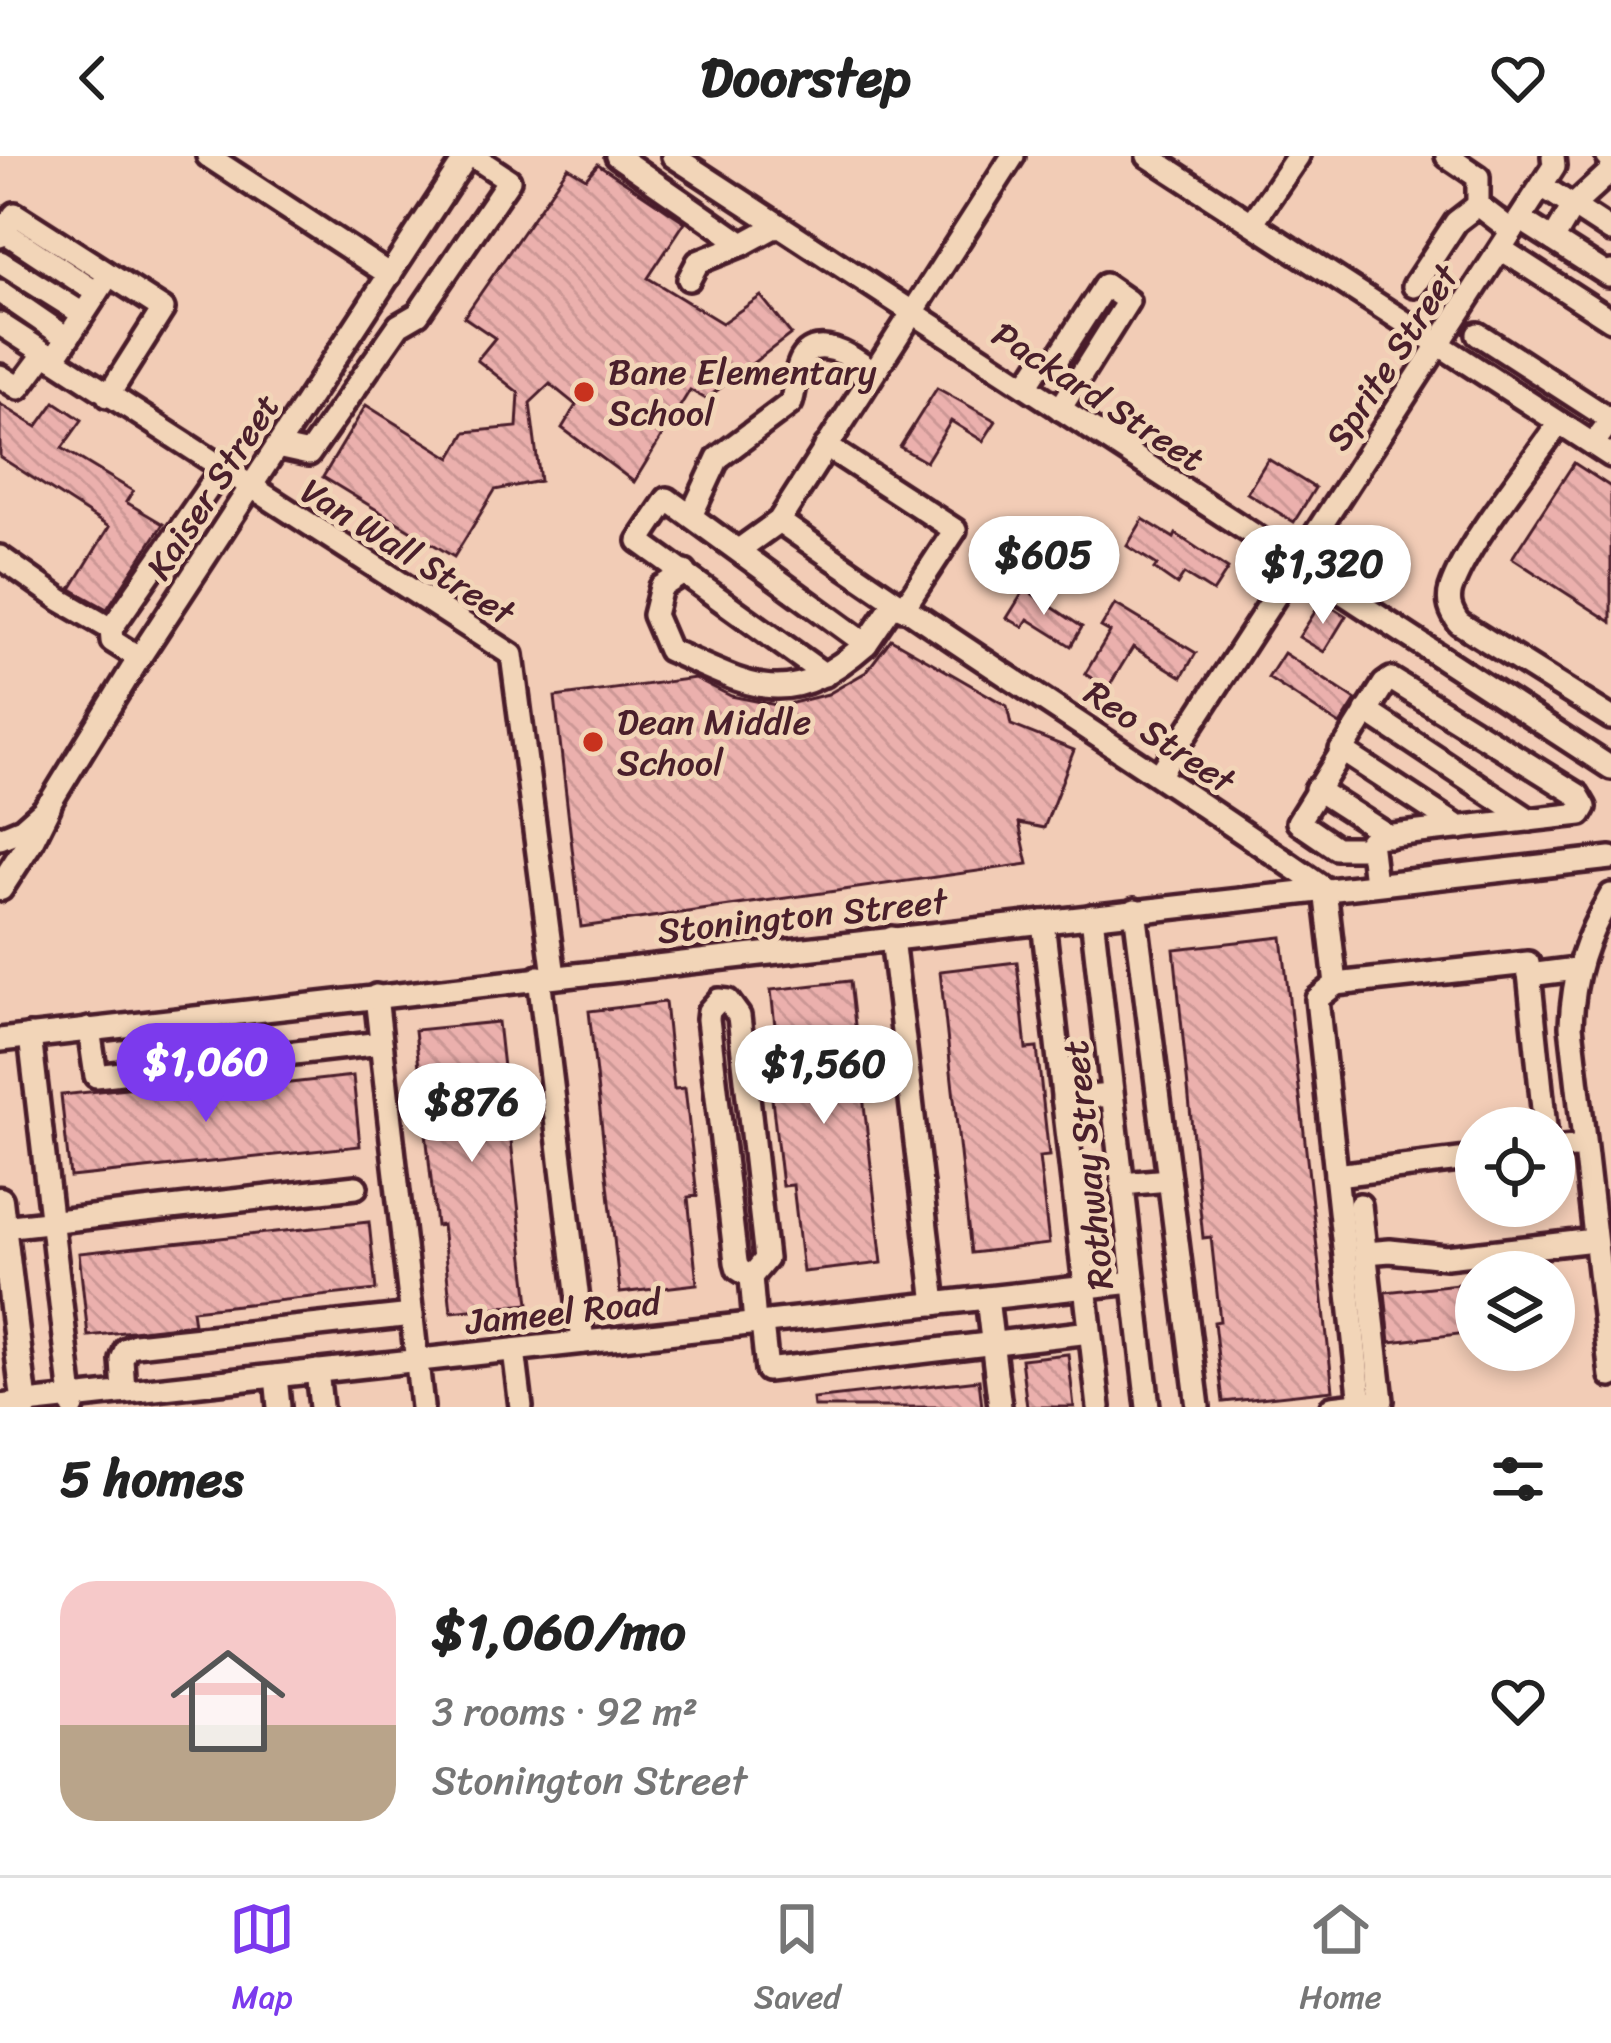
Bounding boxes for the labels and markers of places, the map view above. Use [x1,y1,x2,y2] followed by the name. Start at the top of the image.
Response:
[608,340,877,445] place label: Bane Elementary School
[571,379,597,405] marker: Bane Elementary School
[973,516,1115,618] pin: $605
[1225,525,1421,627] pin: $1,320
[617,690,811,795] place label: Dean Middle School
[580,729,606,755] marker: Dean Middle School
[108,1023,304,1125] pin: $1,060
[726,1025,922,1127] pin: $1,560
[401,1063,543,1165] pin: $876

